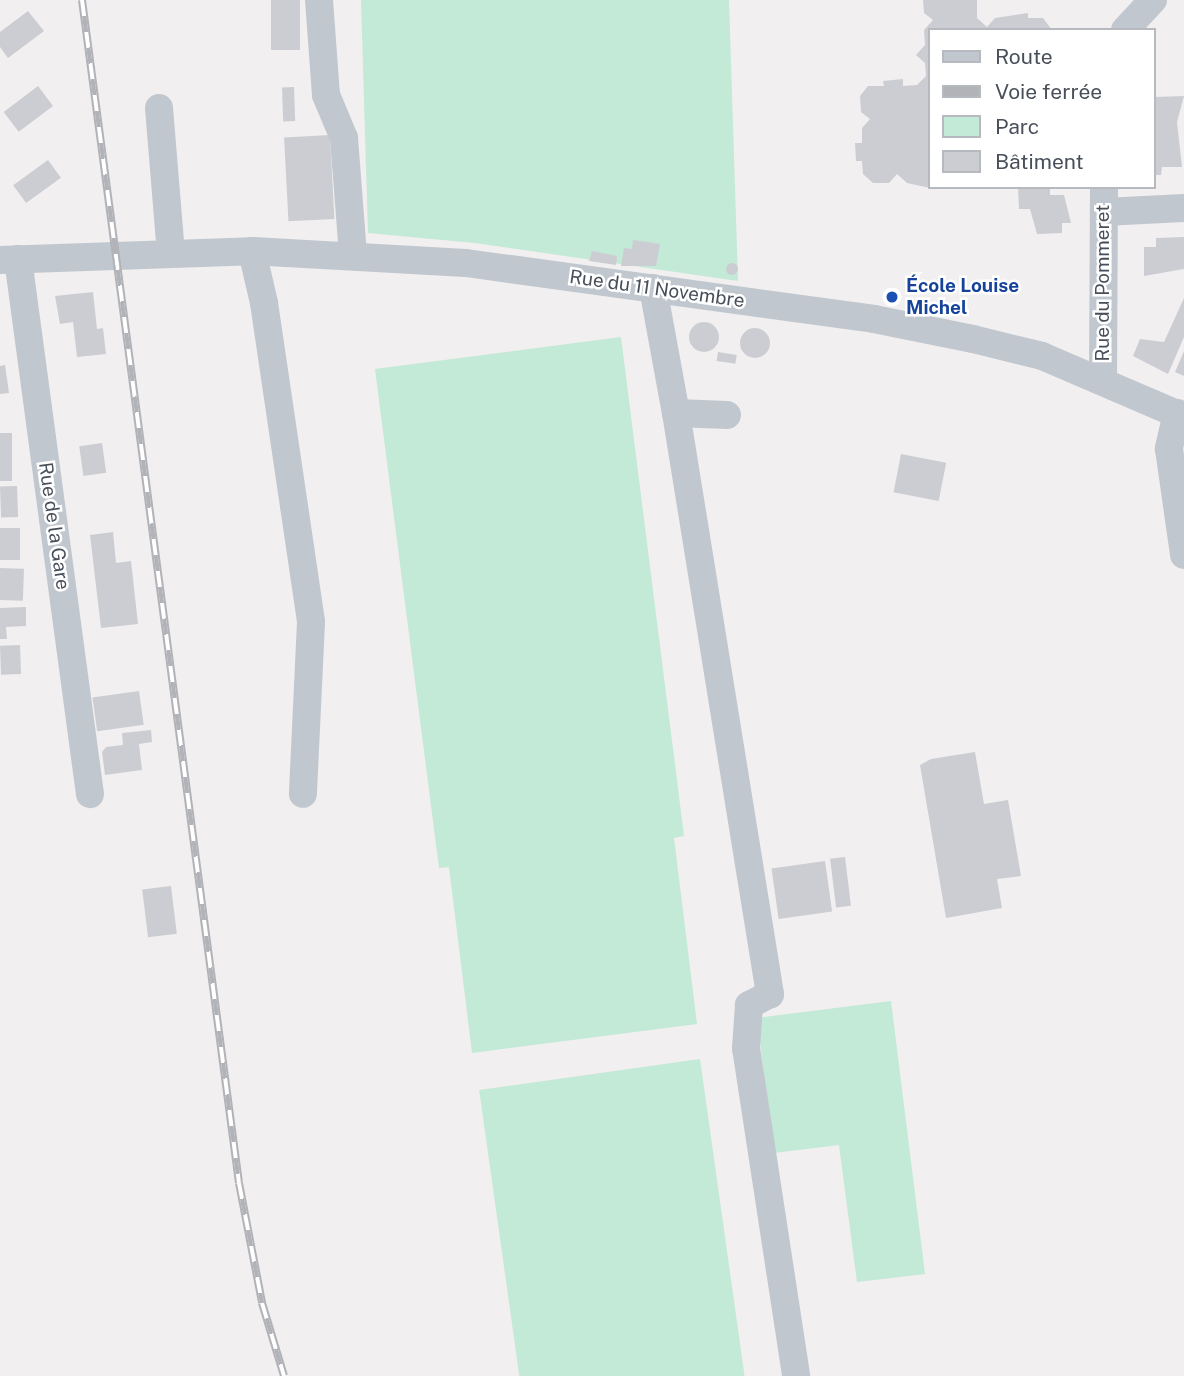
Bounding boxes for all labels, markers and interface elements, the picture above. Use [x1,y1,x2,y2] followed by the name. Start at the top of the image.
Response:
[928,28,1156,189] legend
[995,44,1053,69] text: Route
[995,79,1102,104] text: Voie ferrée
[995,114,1039,139] text: Parc
[995,149,1084,174] text: Bâtiment
[1092,204,1114,362] street label: Rue du Pommeret
[568,265,746,313] street label: Rue du 11 Novembre
[906,275,1019,319] place label: École Louise Michel
[884,289,900,305] marker: École Louise Michel
[34,461,74,591] street label: Rue de la Gare

